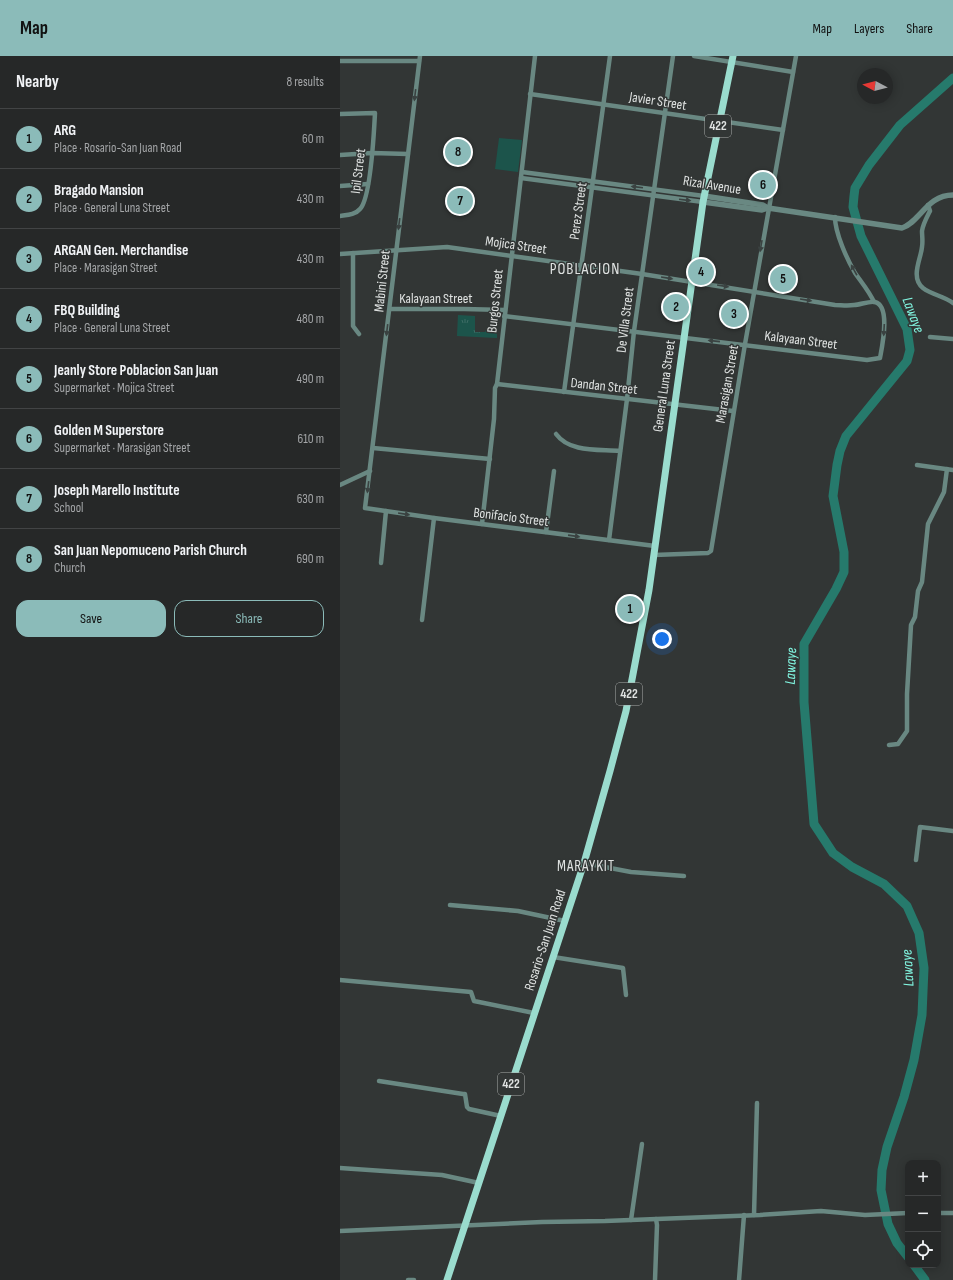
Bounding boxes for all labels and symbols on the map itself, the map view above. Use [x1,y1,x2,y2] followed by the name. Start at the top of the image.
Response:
[857,68,893,104] north arrow
[627,88,688,114] street label: Javier Street
[412,89,418,101] one-way arrow
[705,115,731,137] road number: 422
[445,137,471,167] pin: 8
[347,147,369,195] street label: Ipil Street
[750,170,776,200] pin: 6
[682,172,742,198] street label: Rizal Avenue
[566,181,590,241] street label: Perez Street
[631,183,643,190] one-way arrow
[447,186,473,216] pin: 7
[679,196,691,203] one-way arrow
[396,218,403,230] one-way arrow
[484,232,548,258] street label: Mojica Street
[758,240,764,253] one-way arrow
[370,249,394,313] street label: Mabini Street
[688,257,714,287] pin: 4
[550,260,620,279] district label: POBLACION
[770,264,796,294] pin: 5
[851,264,858,276] one-way arrow
[483,268,507,334] street label: Burgos Street
[661,275,673,281] one-way arrow
[717,283,729,289] one-way arrow
[613,286,637,354] street label: De Villa Street
[399,290,473,307] street label: Kalayaan Street
[663,292,689,322] pin: 2
[897,294,929,336] water label: Lawaye
[800,297,812,303] one-way arrow
[721,299,747,329] pin: 3
[384,324,390,336] one-way arrow
[881,324,888,336] one-way arrow
[764,327,838,353] street label: Kalayaan Street
[708,338,720,344] one-way arrow
[649,339,679,433] street label: General Luna Street
[712,344,742,424] street label: Marasigan Street
[570,374,638,398] street label: Dandan Street
[364,481,371,493] one-way arrow
[472,504,550,530] street label: Bonifacio Street
[397,511,410,517] one-way arrow
[568,532,580,539] one-way arrow
[617,594,643,624] pin: 1
[652,629,672,649] your location
[781,647,801,685] water label: Lawaye
[616,683,642,705] road number: 422
[557,857,615,876] district label: MARAYKIT
[521,887,569,993] street label: Rosario-San Juan Road
[898,949,918,987] water label: Lawaye
[498,1073,524,1095] road number: 422

